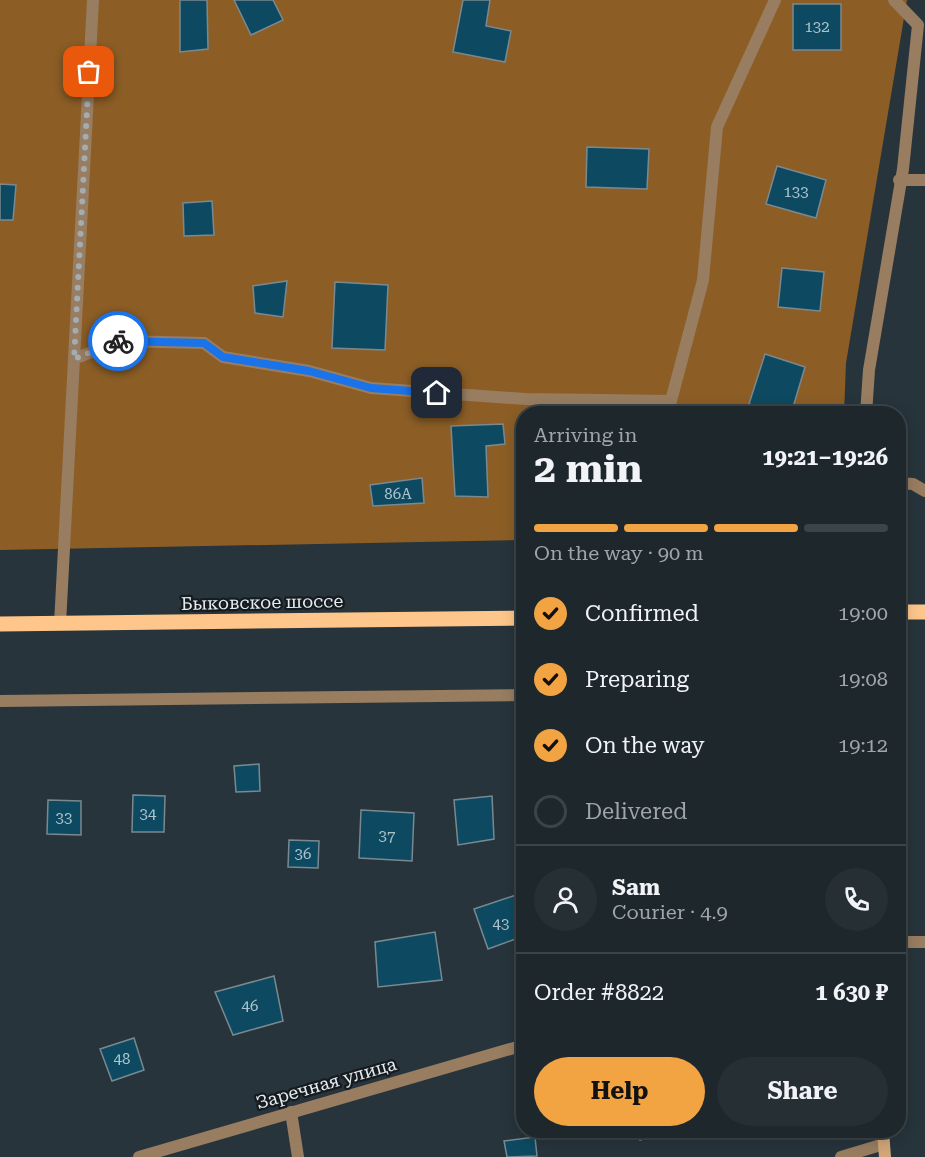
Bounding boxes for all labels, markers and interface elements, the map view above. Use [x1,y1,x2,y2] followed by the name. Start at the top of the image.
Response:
[804,18,830,36] house number: 132
[63,46,114,97] pin
[72,55,105,88] icon: bag
[783,183,809,201] house number: 133
[88,311,148,371] courier
[102,325,135,358] icon: bike
[411,367,462,418] pin
[420,376,453,409] icon: home
[534,423,637,447] text: Arriving in
[762,445,888,470] text: 19:21–19:26
[534,446,642,492] text: 2 min
[384,485,412,503] house number: 86А
[534,541,704,565] text: On the way · 90 m
[181,590,343,614] street label: Быковское шоссе
[534,597,567,630] icon: check
[585,601,699,626] text: Confirmed
[838,601,888,625] text: 19:00
[534,663,567,696] icon: check
[585,667,689,692] text: Preparing
[838,667,888,691] text: 19:08
[534,729,567,762] icon: check
[585,733,705,758] text: On the way
[838,733,888,757] text: 19:12
[585,799,687,824] text: Delivered
[140,805,157,823] house number: 34
[56,809,72,827] house number: 33
[379,827,395,845] house number: 37
[295,845,311,863] house number: 36
[534,868,597,931] button: person
[825,868,888,931] button: phone
[612,875,660,900] text: Sam
[612,900,728,924] text: Courier · 4.9
[493,915,509,933] house number: 43
[534,980,664,1005] text: Order #8822
[815,980,888,1005] text: 1 630 ₽
[242,997,258,1015] house number: 46
[114,1050,130,1068] house number: 48
[253,1053,399,1113] street label: Заречная улица
[534,1057,705,1126] button: Help
[717,1057,888,1126] button: Share

